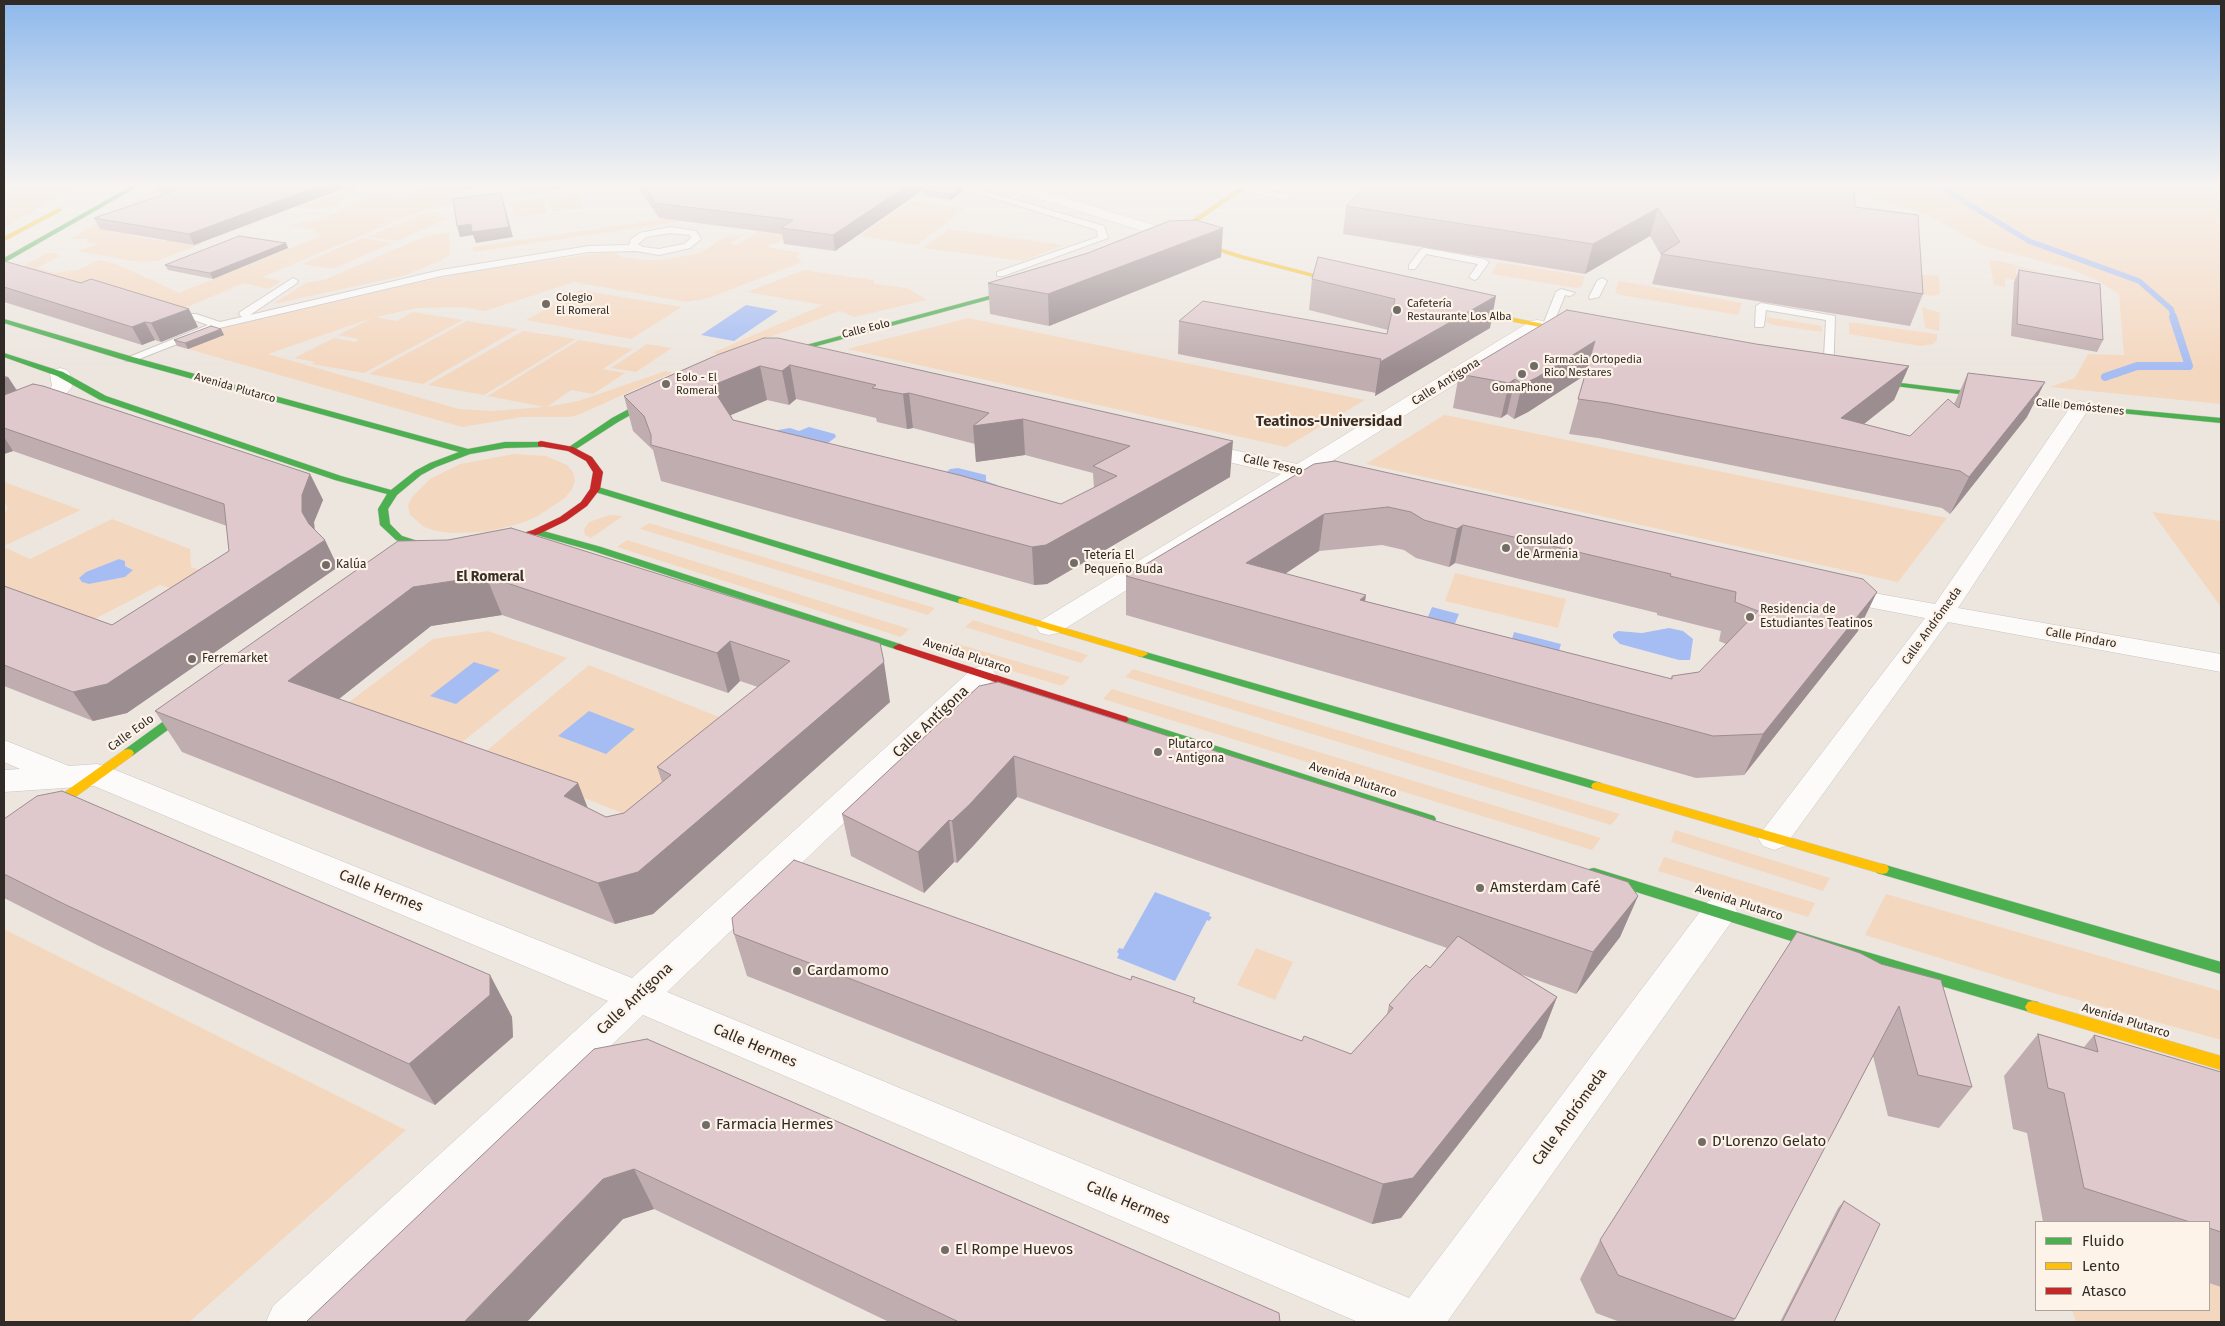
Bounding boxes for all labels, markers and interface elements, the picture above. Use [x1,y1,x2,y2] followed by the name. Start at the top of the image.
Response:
[556,291,609,317] place label: Colegio El Romeral
[1407,297,1512,323] place label: Cafetería Restaurante Los Alba
[540,298,552,310] marker: Colegio El Romeral
[1391,304,1403,316] marker: Cafetería Restaurante Los Alba
[841,317,891,341] street label: Calle Eolo
[1544,353,1642,379] place label: Farmacia Ortopedia Rico Nestares
[1409,355,1483,409] street label: Calle Antígona
[1528,360,1540,372] marker: Farmacia Ortopedia Rico Nestares
[1516,368,1528,380] marker: GomaPhone
[193,370,277,406] street label: Avenida Plutarco
[676,371,717,397] place label: Eolo - El Romeral
[660,378,672,390] marker: Eolo - El Romeral
[1492,381,1552,395] place label: GomaPhone
[2035,396,2125,418] street label: Calle Demóstenes
[1256,413,1402,431] district label: Teatinos-Universidad
[1242,451,1304,479] street label: Calle Teseo
[1516,534,1578,562] place label: Consulado de Armenia
[1500,542,1512,554] marker: Consulado de Armenia
[1084,549,1163,577] place label: Tetería El Pequeño Buda
[1068,557,1080,569] marker: Tetería El Pequeño Buda
[336,558,366,572] place label: Kalúa
[320,559,332,571] marker: Kalúa
[456,569,524,585] district label: El Romeral
[1899,584,1965,668] street label: Calle Andrómeda
[1760,603,1873,631] place label: Residencia de Estudiantes Teatinos
[1744,611,1756,623] marker: Residencia de Estudiantes Teatinos
[2044,625,2118,651] street label: Calle Píndaro
[921,635,1013,677] street label: Avenida Plutarco
[202,652,268,666] place label: Ferremarket
[186,653,198,665] marker: Ferremarket
[889,682,973,762] street label: Calle Antígona
[105,711,157,755] street label: Calle Eolo
[1168,738,1224,766] place label: Plutarco - Antigona
[1152,746,1164,758] marker: Plutarco - Antigona
[1307,759,1399,801] street label: Avenida Plutarco
[336,866,426,916] street label: Calle Hermes
[1490,879,1601,897] place label: Amsterdam Café
[1474,882,1486,894] marker: Amsterdam Café
[1693,882,1785,924] street label: Avenida Plutarco
[593,959,677,1039] street label: Calle Antígona
[807,962,889,980] place label: Cardamomo
[791,965,803,977] marker: Cardamomo
[2080,1001,2172,1041] street label: Avenida Plutarco
[710,1020,800,1072] street label: Calle Hermes
[1529,1065,1611,1169] street label: Calle Andrómeda
[716,1116,833,1134] place label: Farmacia Hermes
[700,1119,712,1131] marker: Farmacia Hermes
[1712,1133,1826,1151] place label: D'Lorenzo Gelato
[1696,1136,1708,1148] marker: D'Lorenzo Gelato
[1083,1177,1173,1229] street label: Calle Hermes
[2035,1221,2210,1311] legend
[2082,1232,2124,1250] text: Fluido
[955,1241,1073,1259] place label: El Rompe Huevos
[939,1244,951,1256] marker: El Rompe Huevos
[2082,1257,2120,1275] text: Lento
[2082,1282,2127,1300] text: Atasco

